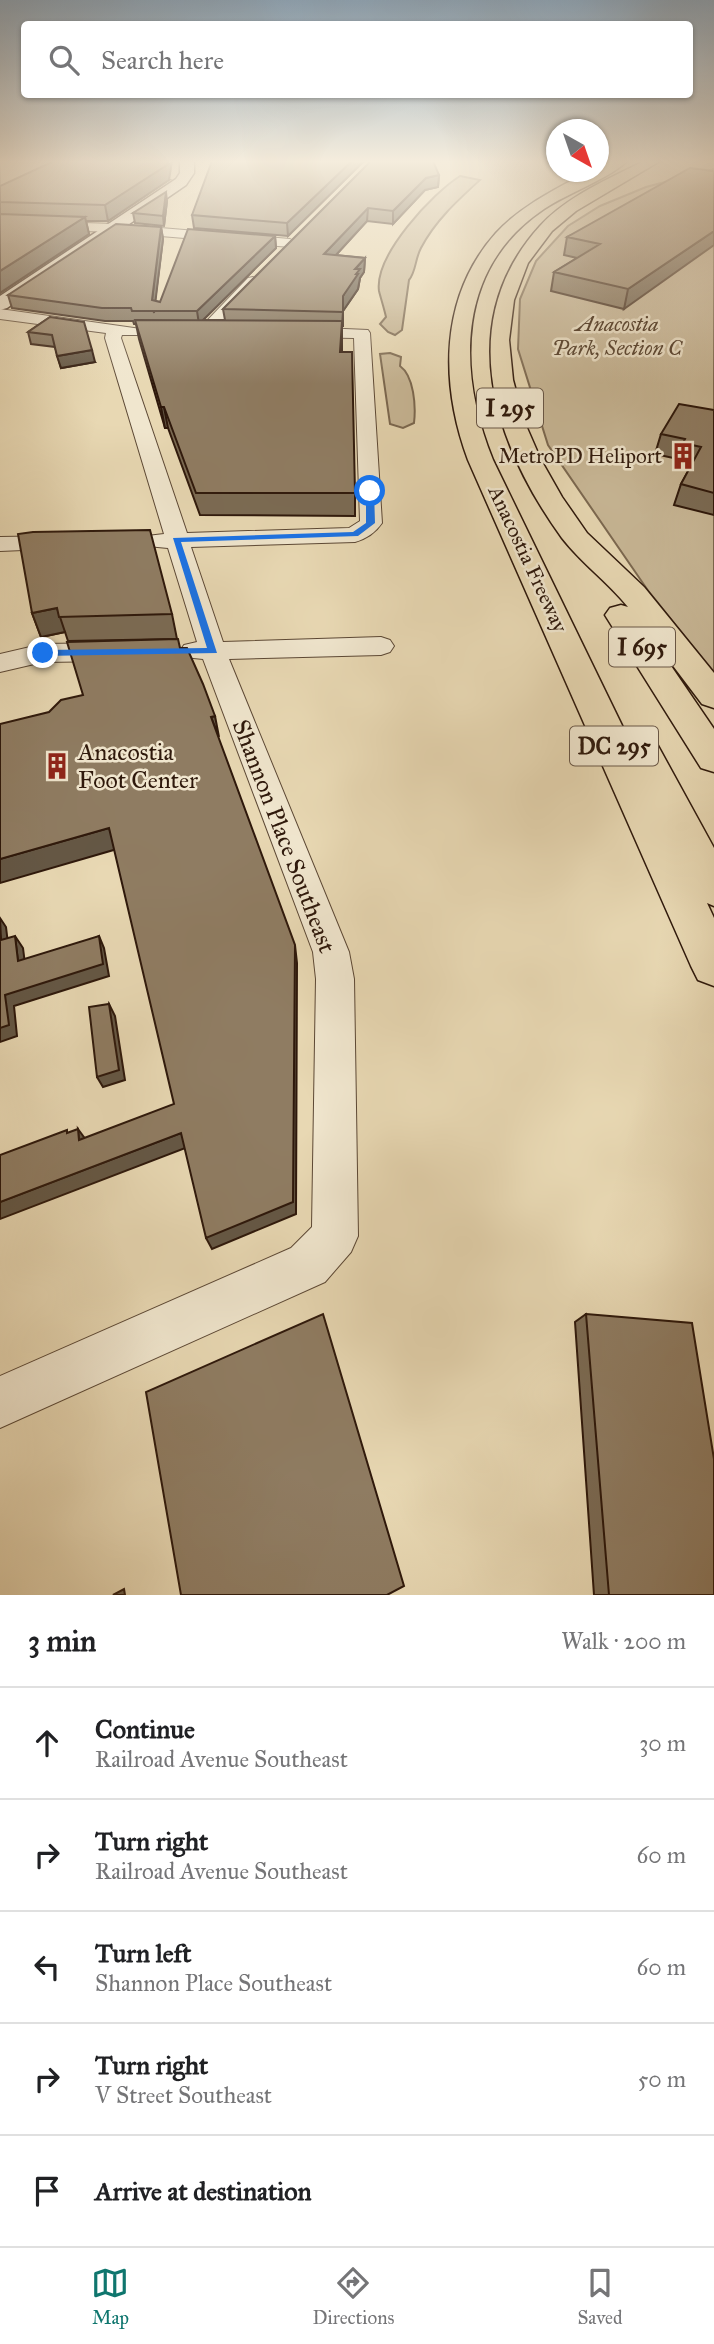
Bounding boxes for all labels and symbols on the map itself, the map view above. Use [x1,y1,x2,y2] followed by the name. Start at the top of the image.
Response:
[546,119,609,182] north arrow
[552,311,683,361] park label: Anacostia Park, Section C
[477,388,543,428] road number: I 295
[668,441,698,471] building icon: MetroPD Heliport
[498,443,663,469] place label: MetroPD Heliport
[354,475,385,506] route start
[482,481,574,638] street label: Anacostia Freeway
[609,628,675,666] road number: I 695
[27,637,58,668] route end
[226,715,343,957] street label: Shannon Place Southeast
[570,726,658,766] road number: DC 295
[77,737,198,795] place label: Anacostia Foot Center
[42,751,72,781] building icon: Anacostia Foot Center

